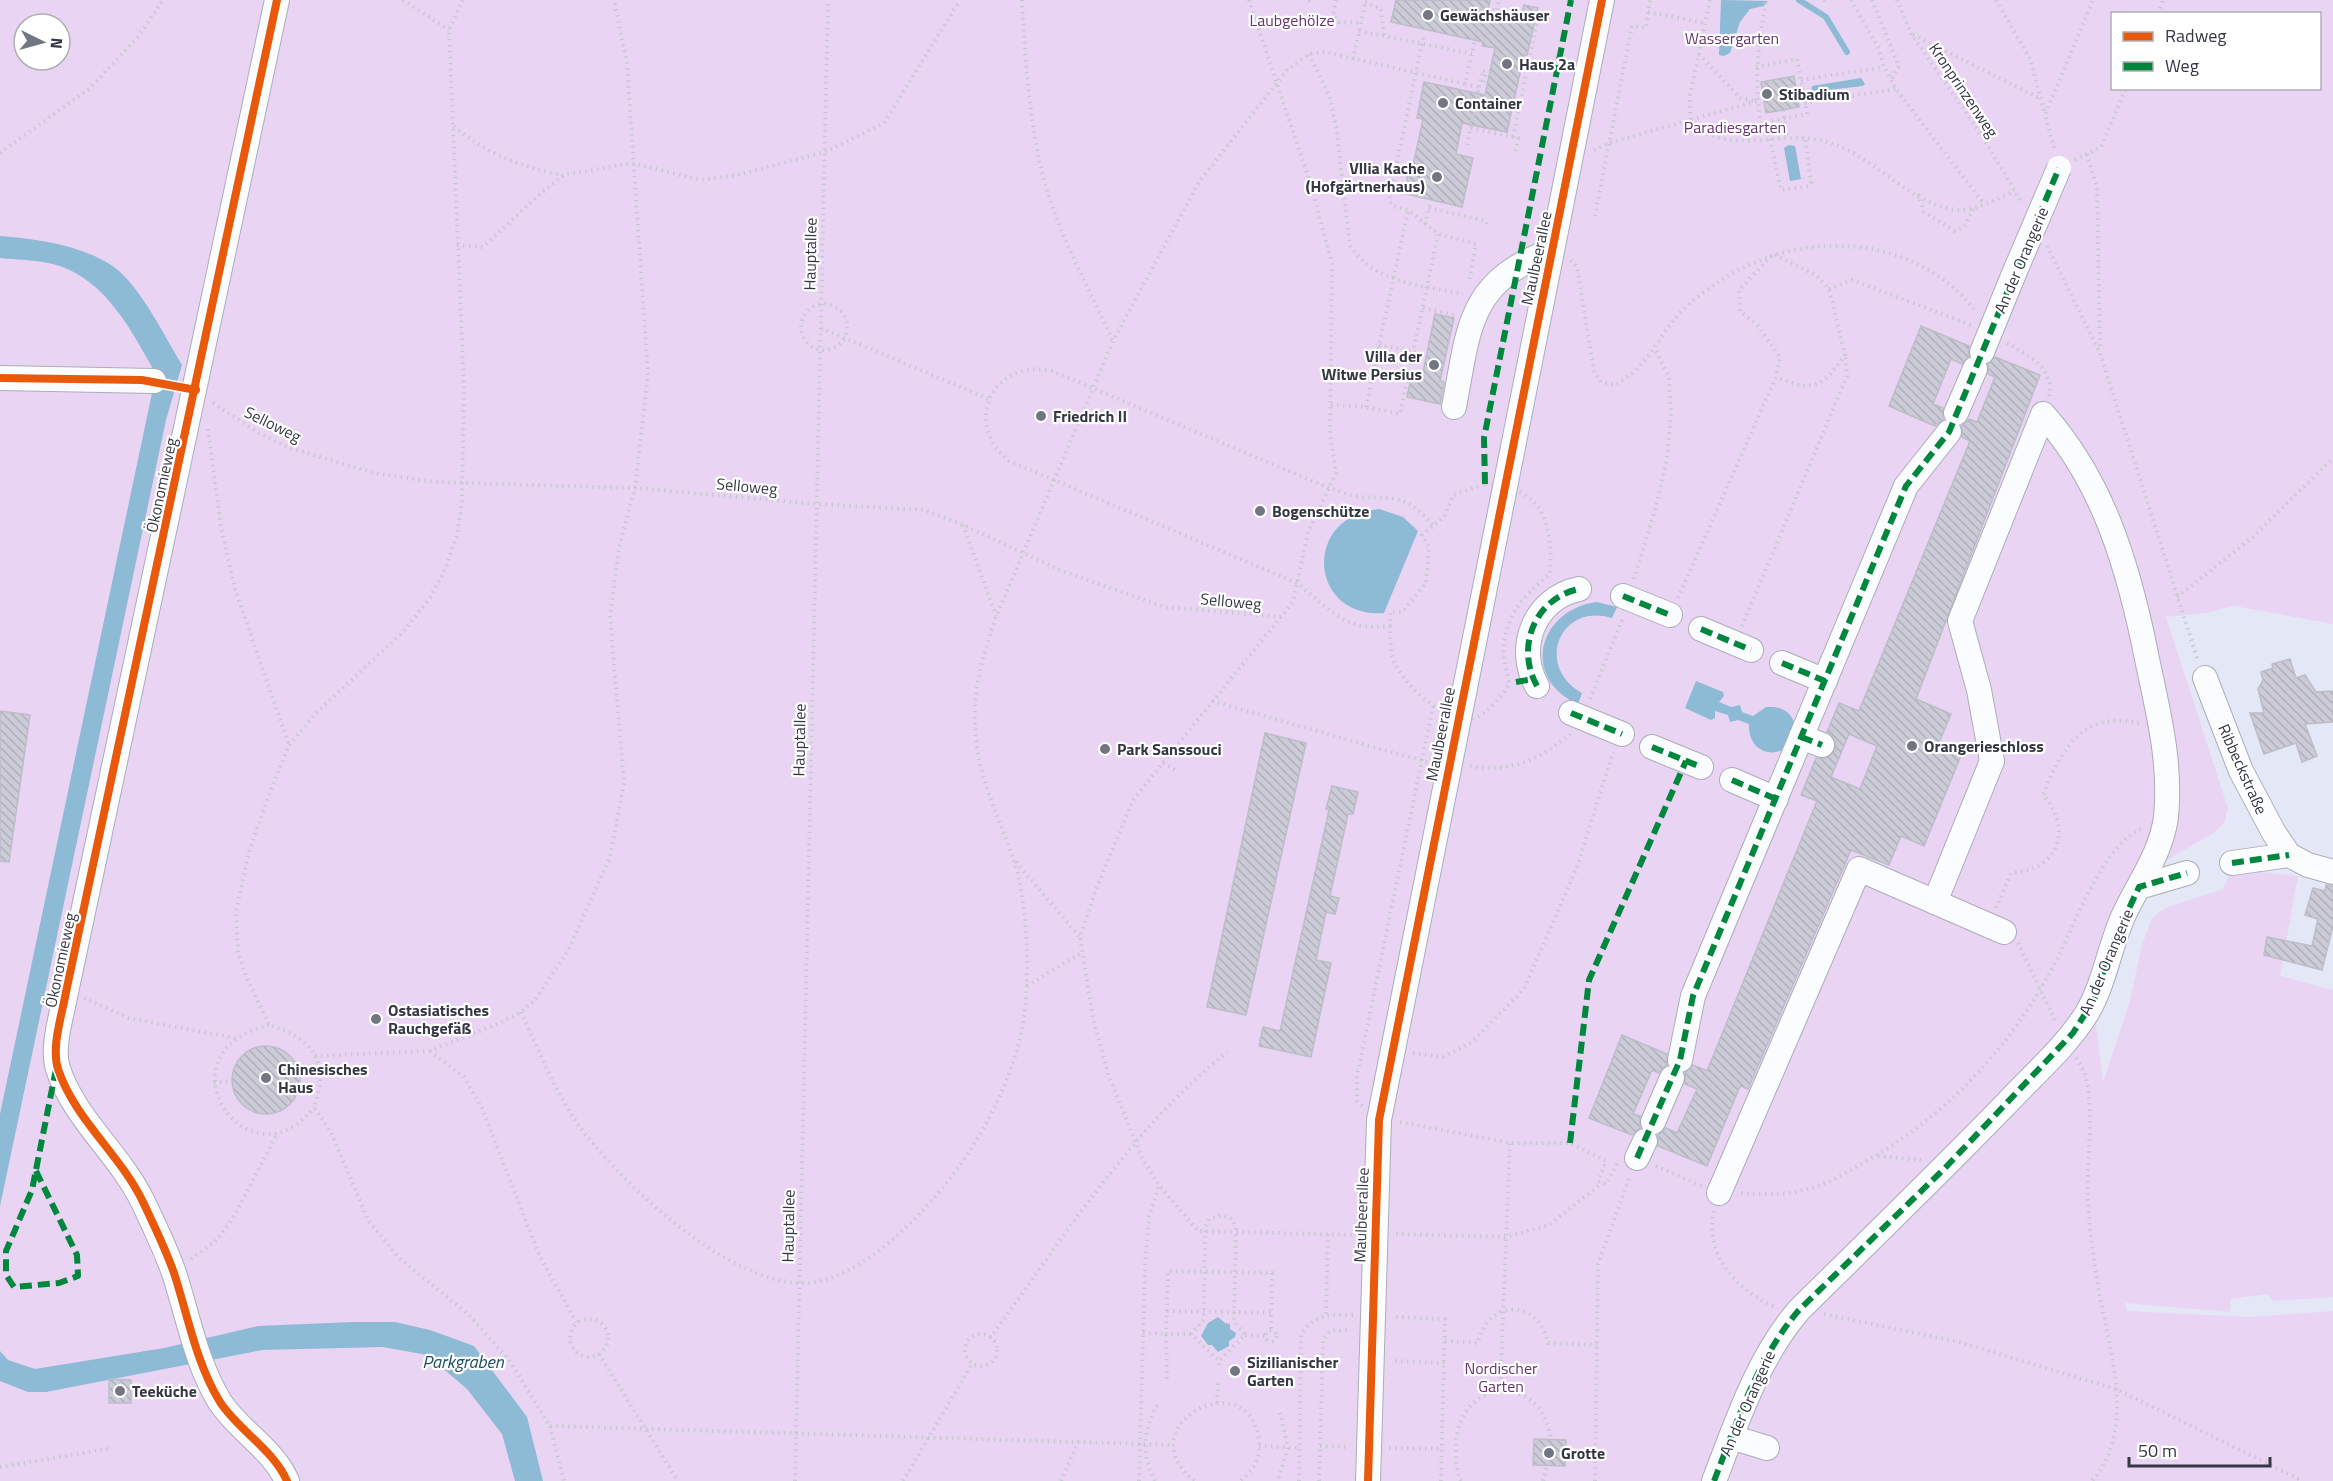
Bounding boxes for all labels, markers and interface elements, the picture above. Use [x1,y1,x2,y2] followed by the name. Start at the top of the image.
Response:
[1440,3,1550,27] place label: Gewächshäuser
[1250,8,1334,32] park label: Laubgehölze
[1421,8,1435,22] marker: Gewächshäuser
[12,12,72,72] north arrow
[2111,12,2321,90] legend
[2165,22,2227,49] text: Radweg
[1685,26,1779,50] park label: Wassergarten
[45,37,69,50] text: N
[1923,38,2005,142] street label: Kronprinzenweg
[1519,52,1575,76] place label: Haus 2a
[2165,52,2199,79] text: Weg
[1500,57,1514,71] marker: Haus 2a
[1779,82,1850,106] place label: Stibadium
[1760,87,1774,101] marker: Stibadium
[1455,91,1522,115] place label: Container
[1436,96,1450,110] marker: Container
[1684,115,1786,139] park label: Paradiesgarten
[1306,156,1425,198] place label: Vllia Kache (Hofgärtnerhaus)
[1430,170,1444,184] marker: Vllia Kache (Hofgärtnerhaus)
[1988,203,2054,317] street label: An der Orangerie
[1514,209,1558,307] street label: Maulbeerallee
[797,217,823,291] street label: Hauptallee
[1322,344,1422,386] place label: Villa der Witwe Persius
[1427,358,1441,372] marker: Villa der Witwe Persius
[240,400,306,448] street label: Selloweg
[1053,404,1127,428] place label: Friedrich II
[1034,409,1048,423] marker: Friedrich II
[139,435,183,535] street label: Ökonomieweg
[716,471,778,501] street label: Selloweg
[1272,499,1369,523] place label: Bogenschütze
[1253,504,1267,518] marker: Bogenschütze
[1200,586,1262,616] street label: Selloweg
[1419,685,1461,783] street label: Maulbeerallee
[786,703,812,777] street label: Hauptallee
[2212,720,2274,818] street label: Ribbeckstraße
[1924,734,2044,758] place label: Orangerieschloss
[1117,737,1222,761] place label: Park Sanssouci
[1905,739,1919,753] marker: Orangerieschloss
[1098,742,1112,756] marker: Park Sanssouci
[2073,905,2139,1019] street label: An der Orangerie
[38,910,82,1010] street label: Ökonomieweg
[388,998,489,1040] place label: Ostasiatisches Rauchgefäß
[369,1012,383,1026] marker: Ostasiatisches Rauchgefäß
[278,1057,368,1099] place label: Chinesisches Haus
[259,1071,273,1085] marker: Chinesisches Haus
[1347,1167,1375,1263] street label: Maulbeerallee
[775,1189,801,1263] street label: Hauptallee
[1713,1346,1781,1460] street label: An der Orangerie
[422,1348,505,1375] water label: Parkgraben
[1247,1350,1339,1392] place label: Sizilianischer Garten
[1464,1356,1538,1398] park label: Nordischer Garten
[1228,1364,1242,1378] marker: Sizilianischer Garten
[132,1379,197,1403] place label: Teeküche
[113,1384,127,1398] marker: Teeküche
[2129,1430,2270,1468] scale bar
[2138,1437,2177,1464] text: 50 m
[1561,1441,1605,1465] place label: Grotte
[1542,1446,1556,1460] marker: Grotte

